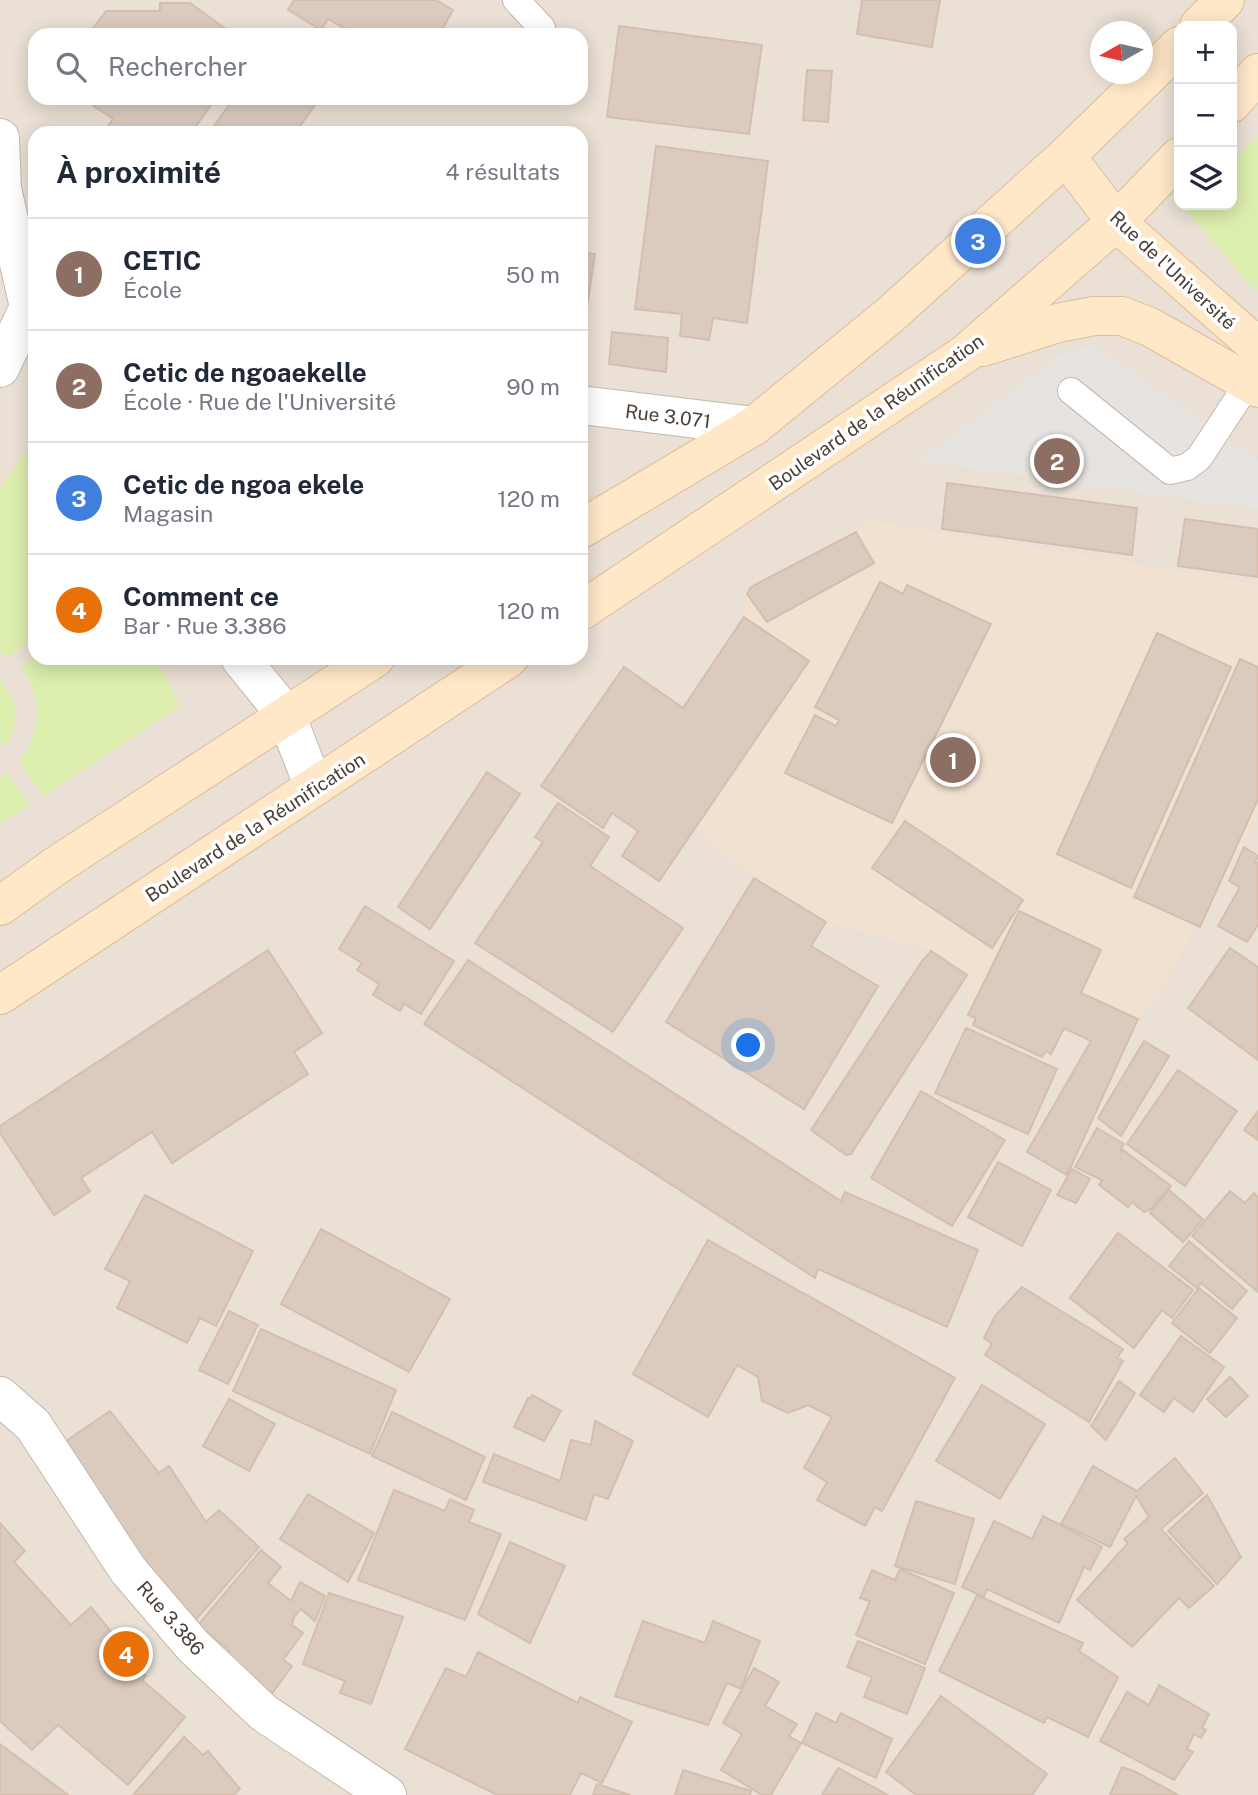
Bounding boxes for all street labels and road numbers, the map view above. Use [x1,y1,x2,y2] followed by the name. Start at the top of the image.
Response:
[1106,206,1240,334] street label: Rue de l'Université
[764,329,988,495] street label: Boulevard de la Réunification
[624,400,712,432] street label: Rue 3.071
[141,748,369,906] street label: Boulevard de la Réunification
[133,1576,209,1660] street label: Rue 3.386

